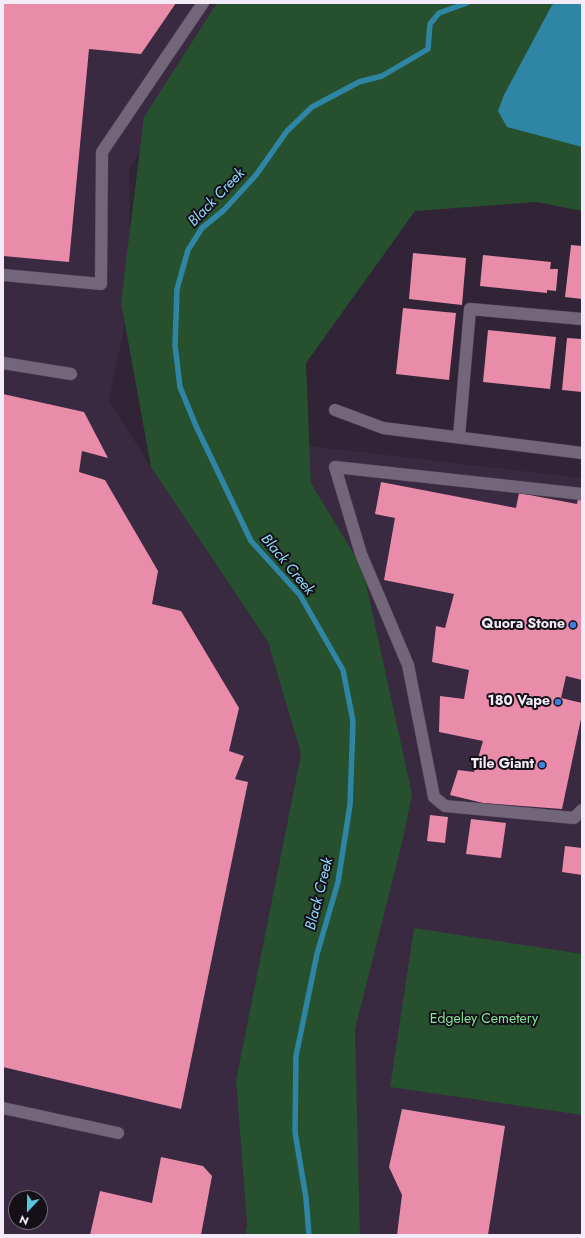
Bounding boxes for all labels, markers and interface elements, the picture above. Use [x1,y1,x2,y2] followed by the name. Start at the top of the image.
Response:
[185,165,249,231] water label: Black Creek
[256,531,318,599] water label: Black Creek
[482,617,565,633] place label: Quora Stone
[568,620,578,630] marker: Quora Stone
[488,694,550,710] place label: 180 Vape
[553,697,563,707] marker: 180 Vape
[471,757,534,773] place label: Tile Giant
[537,760,547,770] marker: Tile Giant
[302,856,338,932] water label: Black Creek
[430,1012,538,1028] park label: Edgeley Cemetery
[8,1190,48,1230] north arrow
[17,1211,31,1229] text: N

